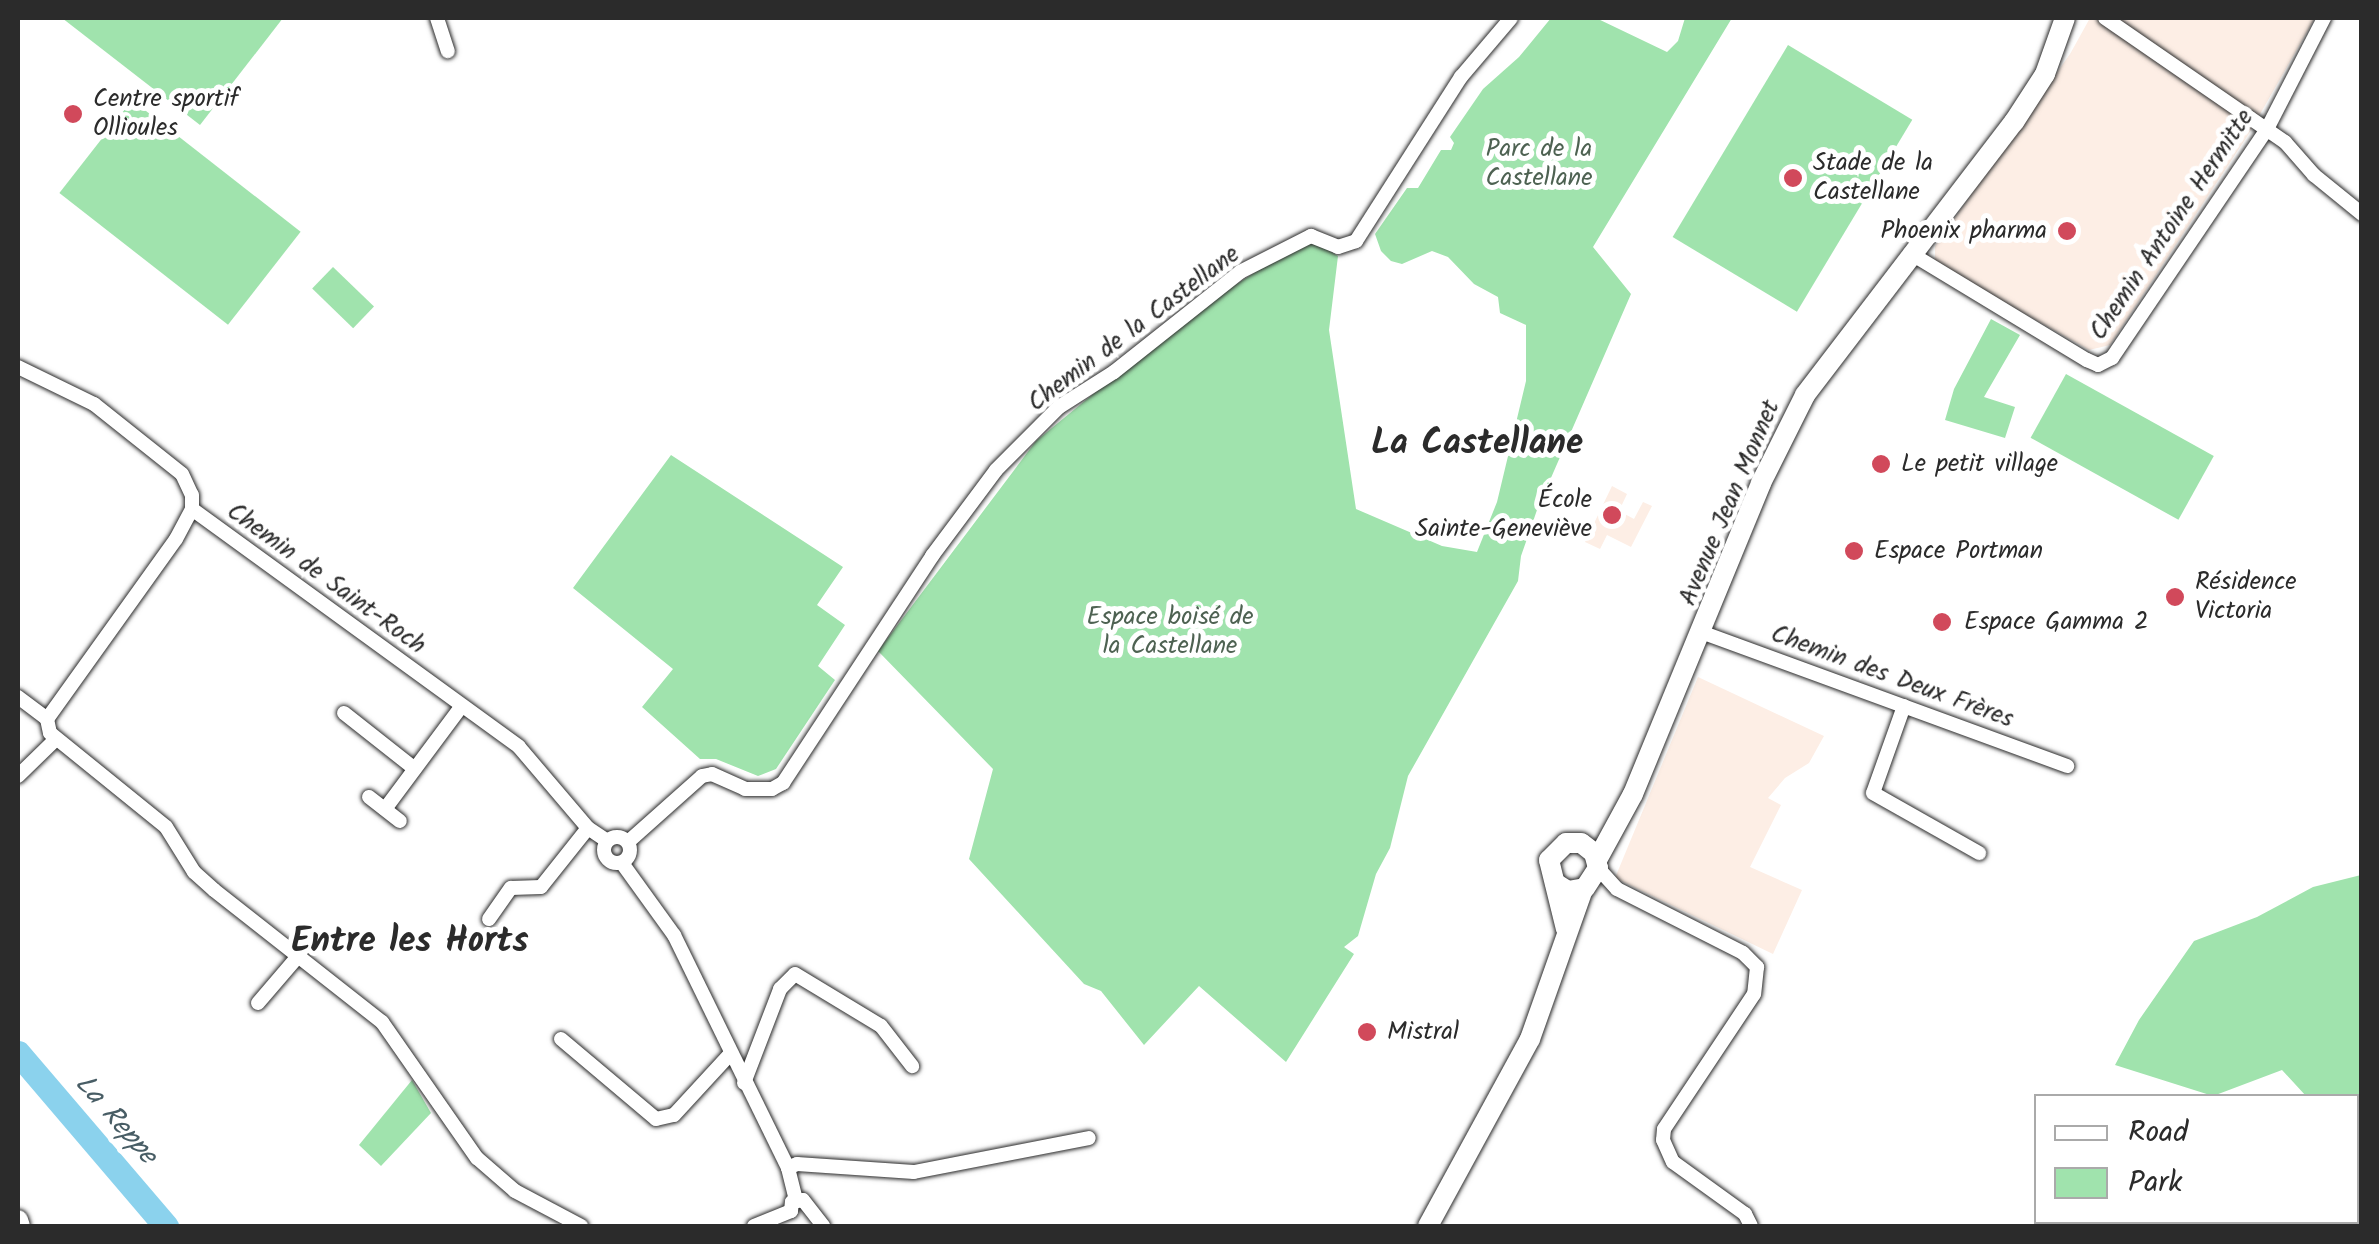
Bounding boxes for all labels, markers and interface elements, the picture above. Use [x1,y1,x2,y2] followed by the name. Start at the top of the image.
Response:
[93,85,239,144] place label: Centre sportif Ollioules
[62,103,84,125] marker: Centre sportif Ollioules
[2084,104,2260,346] street label: Chemin Antoine Hermitte
[1486,135,1592,194] park label: Parc de la Castellane
[1813,149,1933,208] place label: Stade de la Castellane
[1782,167,1804,189] marker: Stade de la Castellane
[1881,216,2047,246] place label: Phoenix pharma
[2056,220,2078,242] marker: Phoenix pharma
[1022,240,1246,418] street label: Chemin de la Castellane
[1673,396,1787,610] street label: Avenue Jean Monnet
[1371,423,1583,465] district label: La Castellane
[1901,449,2058,479] place label: Le petit village
[1870,453,1892,475] marker: Le petit village
[1415,486,1592,545] place label: École Sainte-Geneviève
[221,497,431,661] street label: Chemin de Saint-Roch
[1601,504,1623,526] marker: École Sainte-Geneviève
[1874,536,2043,566] place label: Espace Portman
[1843,540,1865,562] marker: Espace Portman
[2195,568,2297,627] place label: Résidence Victoria
[2164,586,2186,608] marker: Résidence Victoria
[1086,603,1254,662] park label: Espace boisé de la Castellane
[1964,607,2148,637] place label: Espace Gamma 2
[1929,609,1955,635] marker: Espace Gamma 2
[1767,619,2017,735] street label: Chemin des Deux Frères
[291,921,529,963] district label: Entre les Horts
[1387,1017,1459,1047] place label: Mistral
[1356,1021,1378,1043] marker: Mistral
[67,1068,163,1172] water label: La Reppe
[2034,1094,2359,1224] legend
[2128,1109,2188,1157] text: Road
[2128,1159,2182,1207] text: Park

